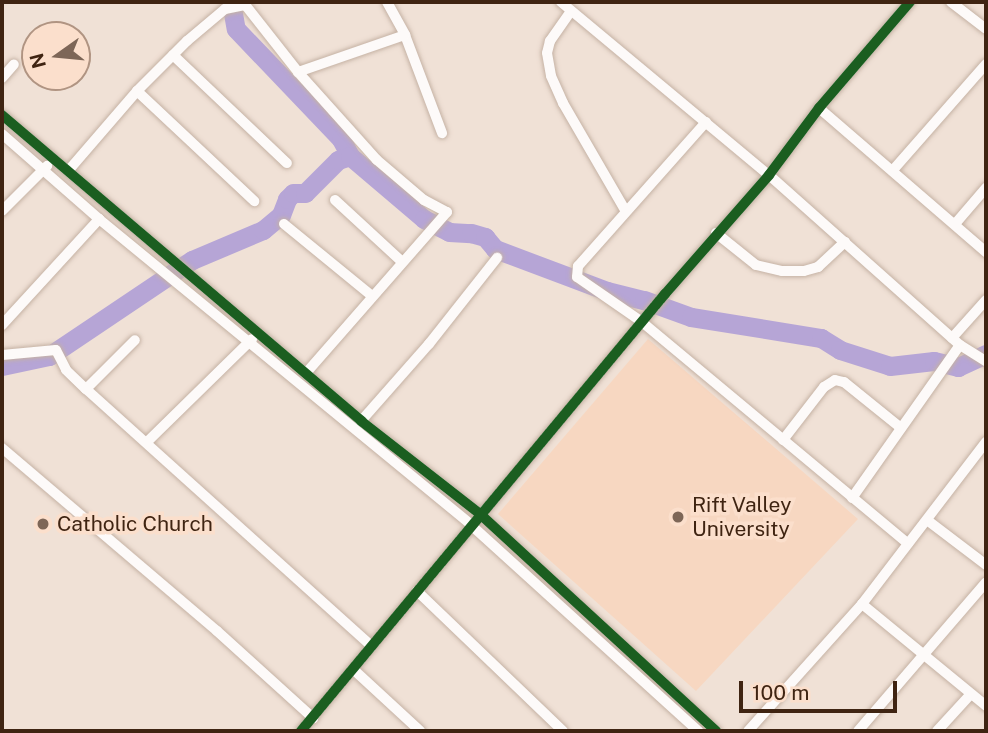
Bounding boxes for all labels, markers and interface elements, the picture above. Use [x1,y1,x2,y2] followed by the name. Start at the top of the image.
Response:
[21,21,91,91] north arrow
[25,51,50,71] text: N
[692,492,792,542] place label: Rift Valley University
[670,509,686,525] marker: Rift Valley University
[57,511,213,537] place label: Catholic Church
[35,516,51,532] marker: Catholic Church
[743,666,900,710] scale bar
[752,680,809,705] text: 100 m

